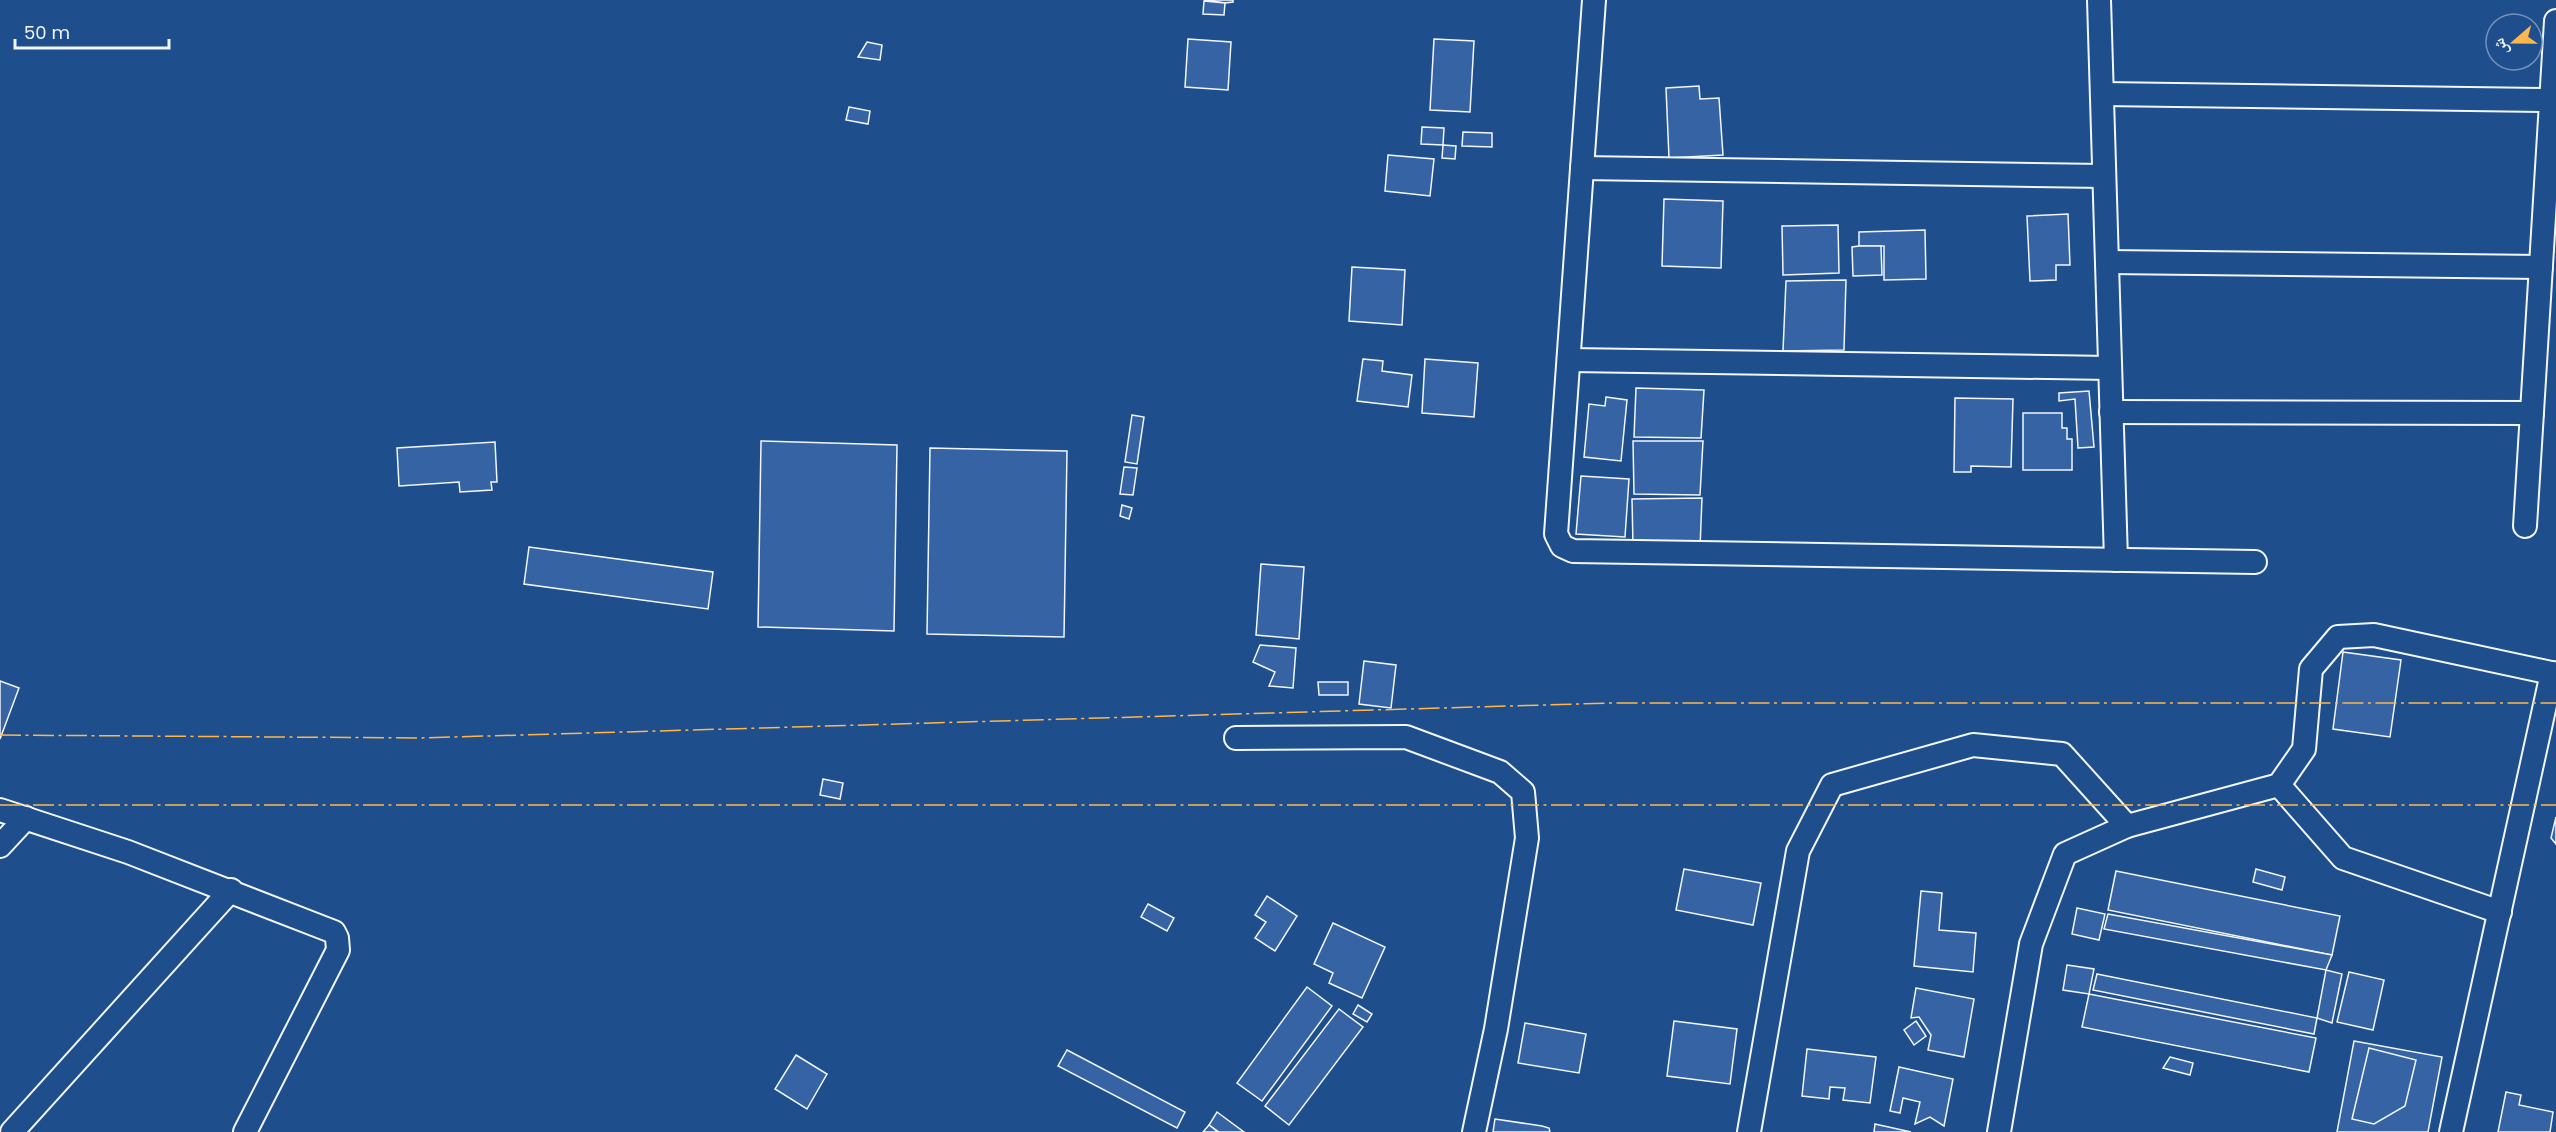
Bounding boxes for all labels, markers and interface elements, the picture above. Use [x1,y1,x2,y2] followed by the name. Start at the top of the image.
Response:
[15,12,170,50] scale bar
[2484,12,2544,72] north arrow
[24,20,70,45] text: 50 m
[2487,35,2514,59] text: ش

